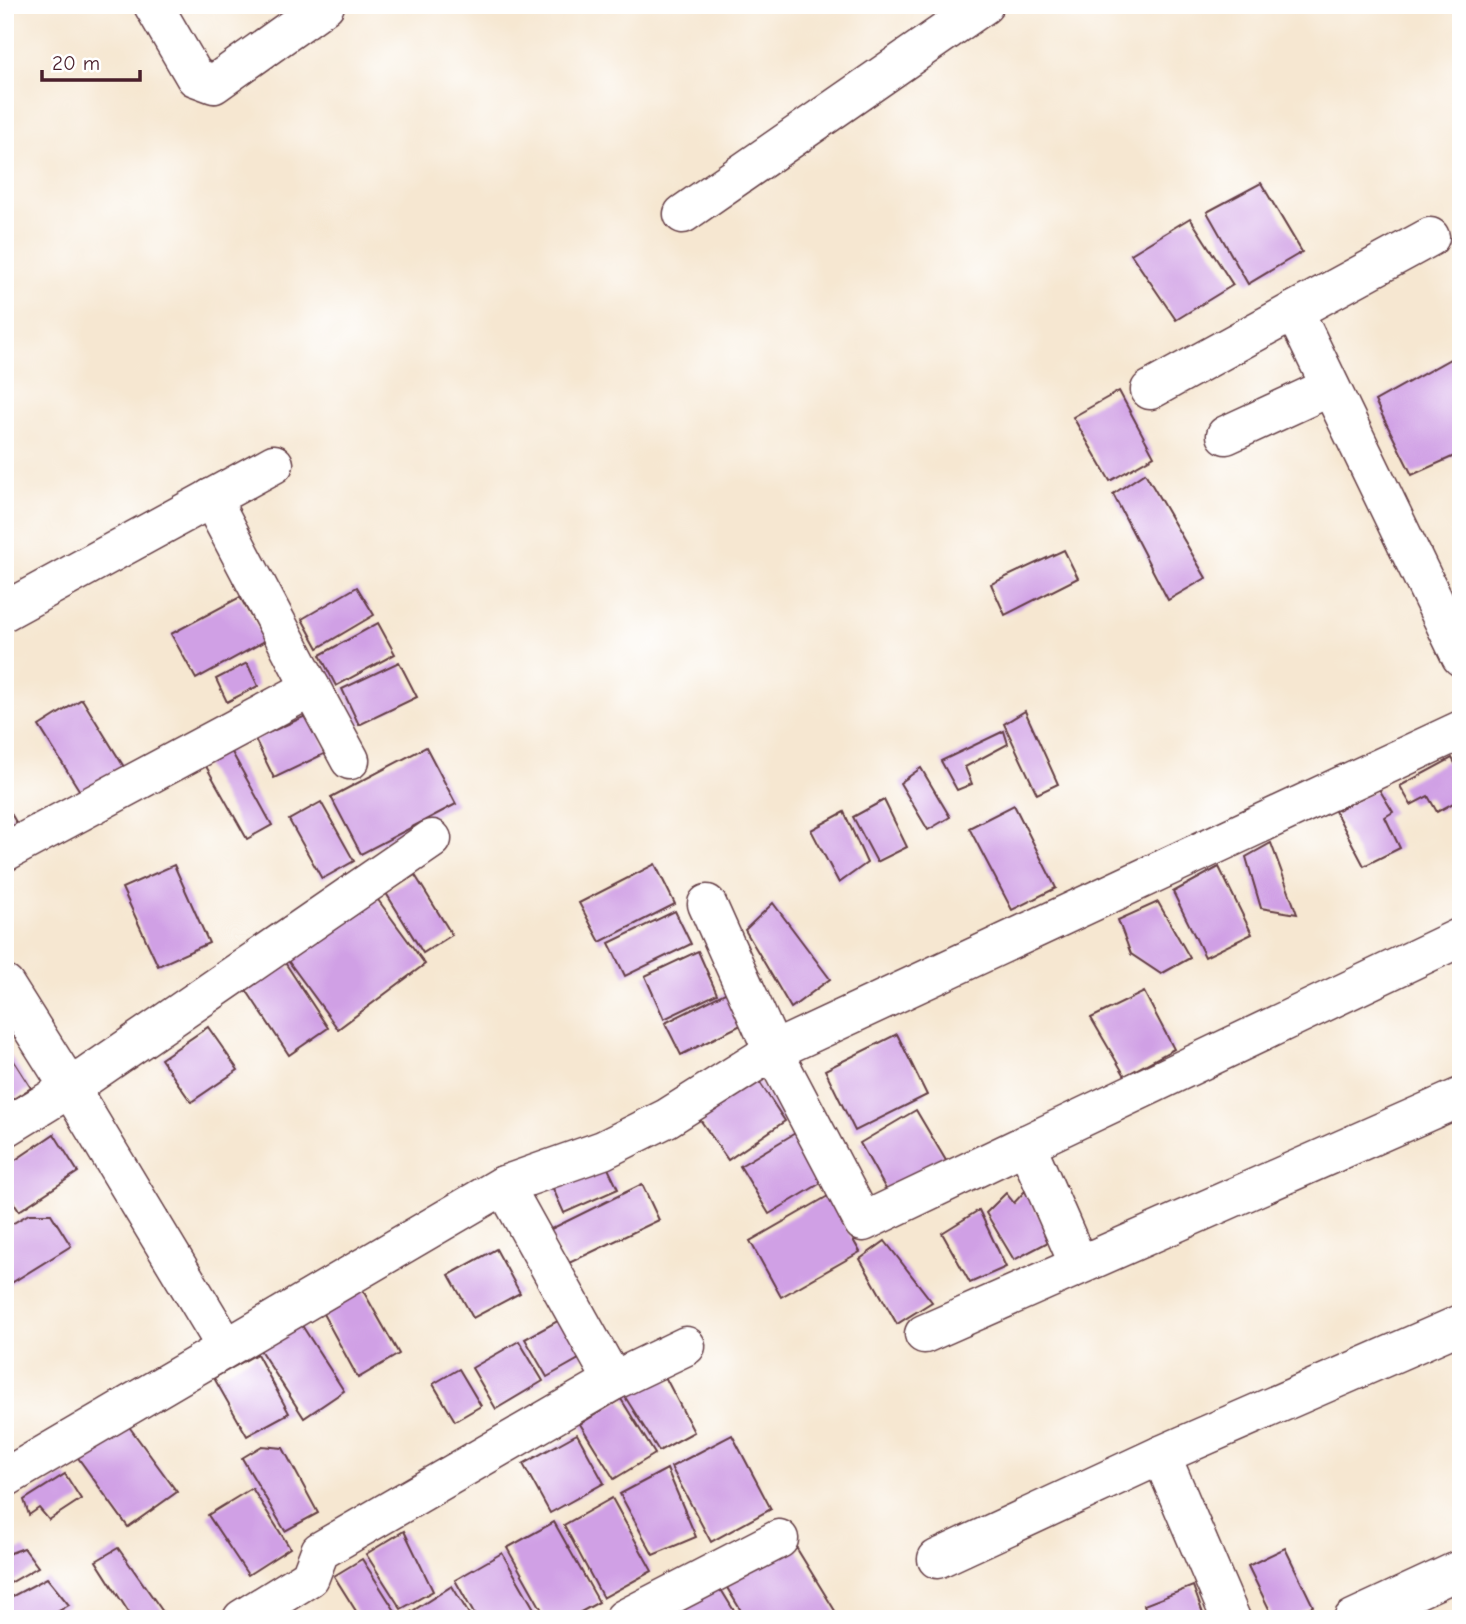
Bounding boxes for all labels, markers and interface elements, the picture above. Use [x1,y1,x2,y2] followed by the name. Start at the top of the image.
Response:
[42,38,140,82] scale bar
[52,51,100,75] text: 20 m

